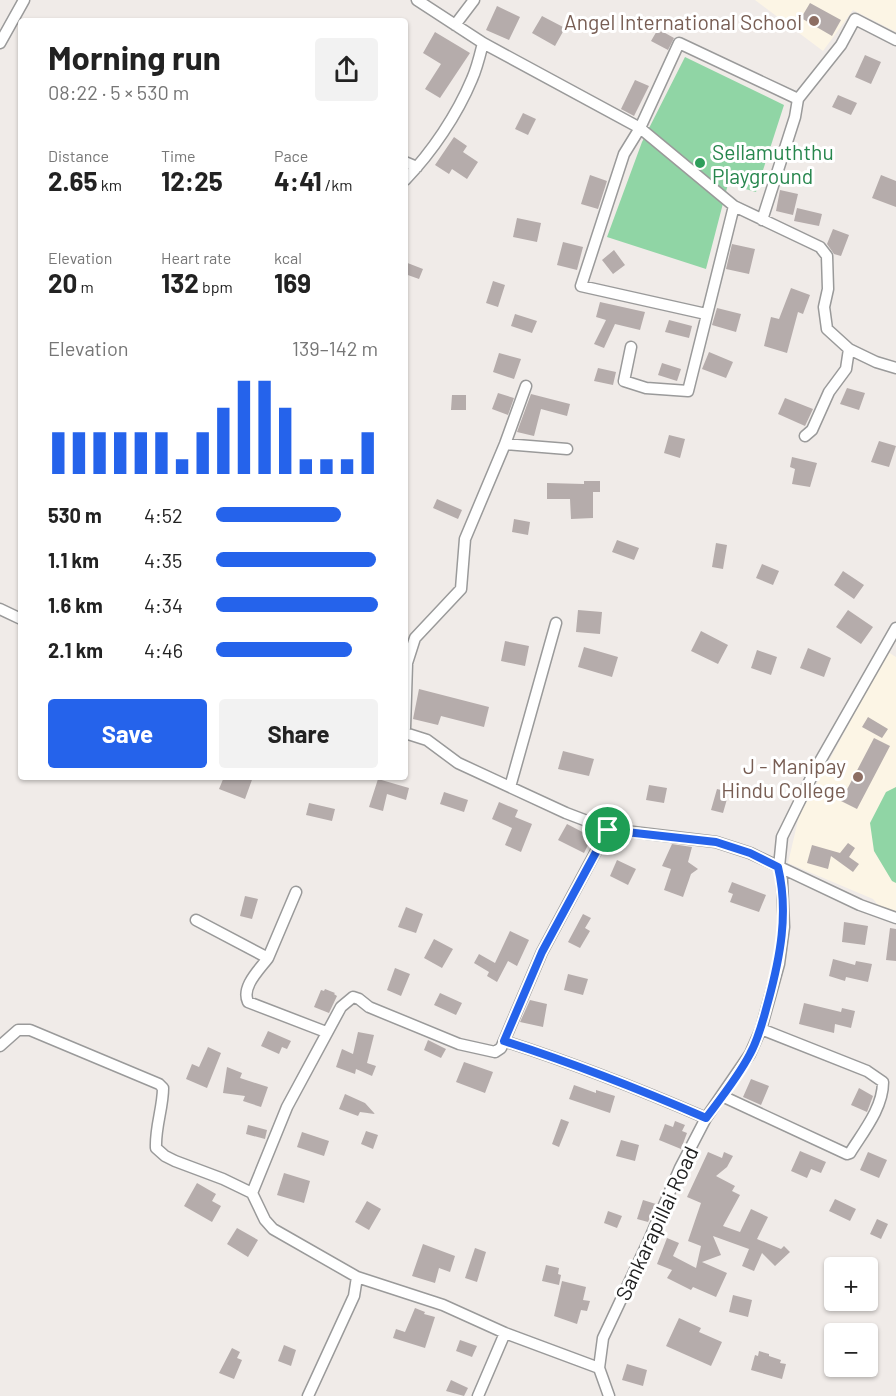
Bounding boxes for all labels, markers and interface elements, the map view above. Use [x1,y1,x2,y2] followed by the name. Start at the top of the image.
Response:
[564,9,802,34] place label: Angel International School
[807,14,821,28] marker: Angel International School
[48,37,221,77] text: Morning run
[315,38,378,101] button: share
[48,80,189,104] text: 08:22 · 5 × 530 m
[712,139,834,188] place label: Sellamuththu Playground
[48,146,109,165] text: Distance
[161,146,196,165] text: Time
[274,146,308,165] text: Pace
[693,156,707,170] marker: Sellamuththu Playground
[48,165,98,196] text: 2.65
[161,165,223,196] text: 12:25
[274,165,322,196] text: 4:41
[98,175,122,194] text: km
[322,175,353,194] text: /km
[48,248,112,267] text: Elevation
[161,248,231,267] text: Heart rate
[274,248,302,267] text: kcal
[48,267,77,298] text: 20
[161,267,199,298] text: 132
[274,267,311,298] text: 169
[77,277,94,296] text: m
[199,277,233,296] text: bpm
[48,336,129,360] text: Elevation
[292,336,378,360] text: 139–142 m
[48,503,102,527] text: 530 m
[144,503,183,527] text: 4:52
[48,548,99,572] text: 1.1 km
[144,548,182,572] text: 4:35
[48,593,103,617] text: 1.6 km
[144,593,183,617] text: 4:34
[48,638,103,662] text: 2.1 km
[144,638,183,662] text: 4:46
[48,699,207,768] button: Save
[219,699,378,768] button: Share
[721,753,846,802] place label: J - Manipay Hindu College
[851,770,865,784] marker: J - Manipay Hindu College
[582,804,633,855] pin
[591,813,624,846] icon: arrive
[609,1142,703,1304] street label: Sankarapillai Road
[824,1257,878,1377] map controls
[824,1257,878,1311] button: +
[824,1323,878,1377] button: −

